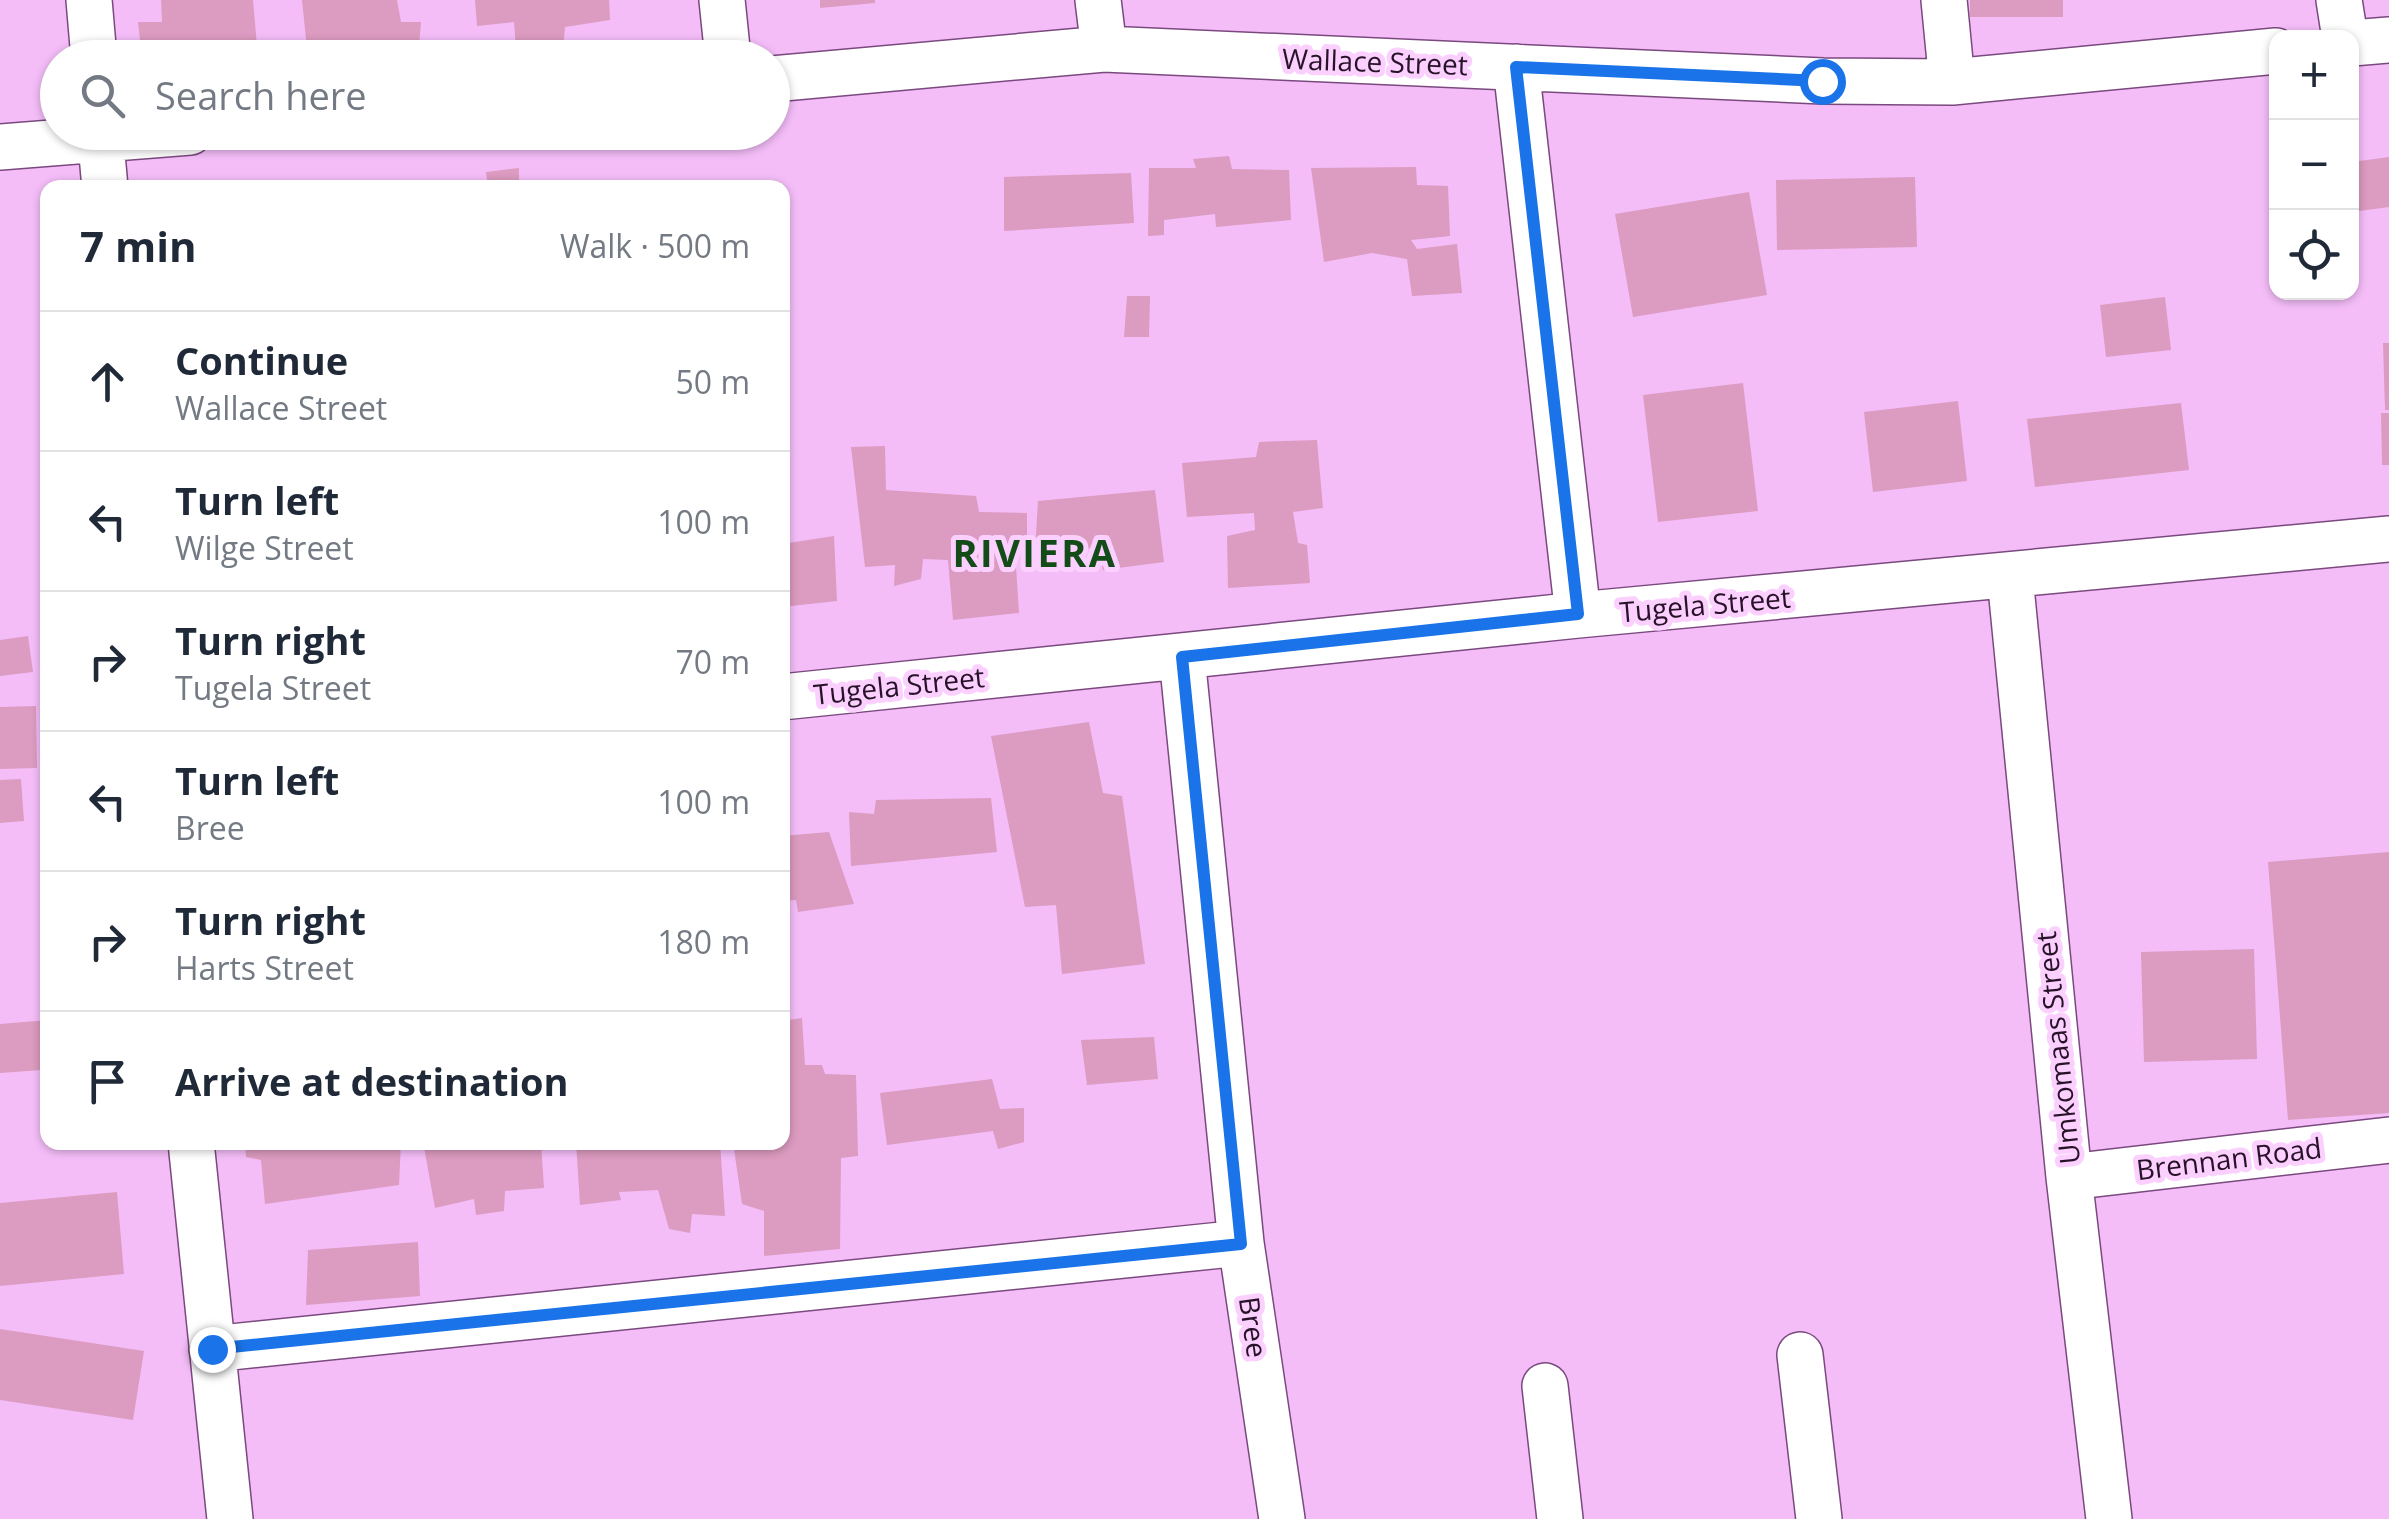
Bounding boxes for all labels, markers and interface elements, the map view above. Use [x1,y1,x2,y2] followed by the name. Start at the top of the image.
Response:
[2269,30,2359,300] map controls
[2269,30,2359,120] button: +
[1282,39,1468,83] street label: Wallace Street
[40,40,790,150] search box
[1800,59,1846,105] route start
[75,68,130,123] icon: search
[155,69,367,121] text: Search here
[2269,120,2359,210] button: −
[2269,210,2359,300] button: locate
[80,217,197,274] text: 7 min
[560,224,750,267] text: Walk · 500 m
[175,334,348,386] text: Continue
[80,354,135,409] icon: ahead
[675,360,750,403] text: 50 m
[175,386,387,429] text: Wallace Street
[175,474,339,526] text: Turn left
[80,494,135,549] icon: left
[657,500,750,543] text: 100 m
[175,526,354,569] text: Wilge Street
[952,526,1118,578] district label: RIVIERA
[1618,578,1792,630] street label: Tugela Street
[175,614,366,666] text: Turn right
[80,634,135,689] icon: right
[675,640,750,683] text: 70 m
[812,657,986,713] street label: Tugela Street
[175,666,371,709] text: Tugela Street
[175,754,339,806] text: Turn left
[80,774,135,829] icon: left
[657,780,750,823] text: 100 m
[175,806,245,849] text: Bree
[175,894,366,946] text: Turn right
[80,914,135,969] icon: right
[657,920,750,963] text: 180 m
[2026,930,2088,1166] street label: Umkomaas Street
[175,946,354,989] text: Harts Street
[80,1054,135,1109] icon: arrive
[175,1055,569,1107] text: Arrive at destination
[2134,1128,2324,1188] street label: Brennan Road
[1231,1294,1277,1360] street label: Bree
[190,1327,236,1373] route end

